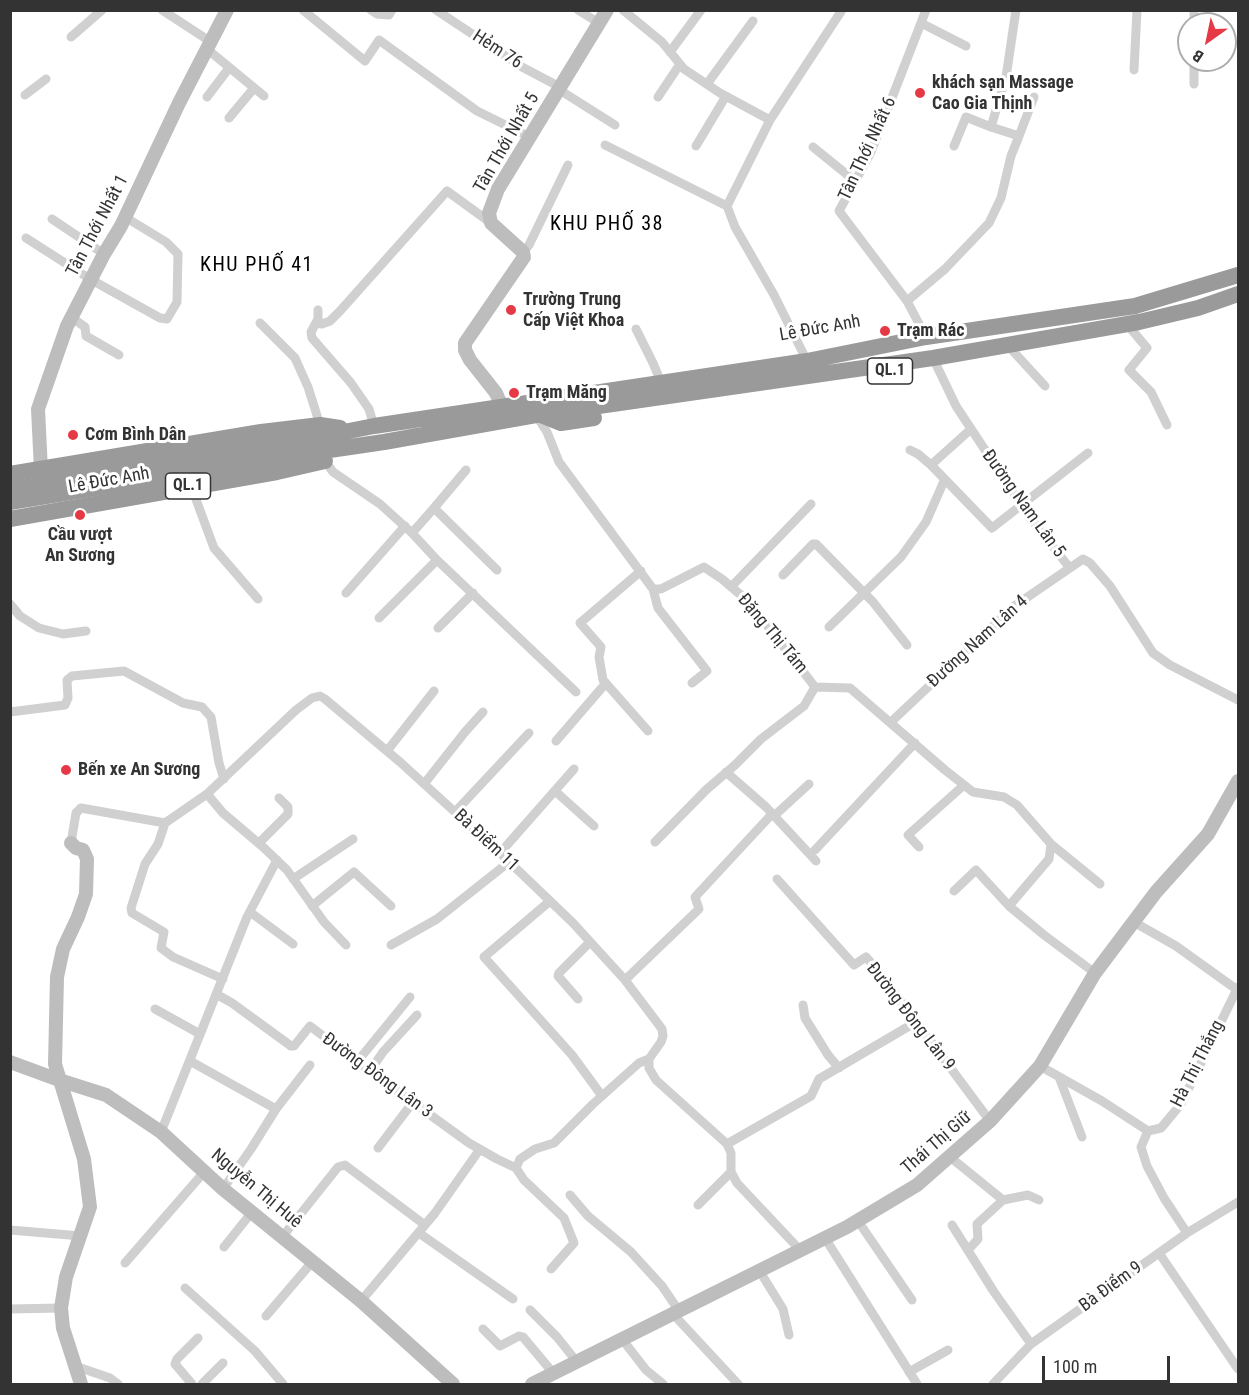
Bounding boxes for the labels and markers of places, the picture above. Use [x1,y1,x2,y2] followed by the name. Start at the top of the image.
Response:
[932,72,1074,115] place label: khách sạn Massage Cao Gia Thịnh
[913,86,927,100] marker: khách sạn Massage Cao Gia Thịnh
[523,289,624,332] place label: Trường Trung Cấp Việt Khoa
[504,303,518,317] marker: Trường Trung Cấp Việt Khoa
[897,320,965,342] place label: Trạm Rác
[878,324,892,338] marker: Trạm Rác
[526,382,607,404] place label: Trạm Măng
[507,386,521,400] marker: Trạm Măng
[85,424,186,446] place label: Cơm Bình Dân
[66,428,80,442] marker: Cơm Bình Dân
[73,508,87,522] marker: Cầu vượt An Sương
[45,524,115,566] place label: Cầu vượt An Sương
[78,759,200,781] place label: Bến xe An Sương
[59,763,73,777] marker: Bến xe An Sương

